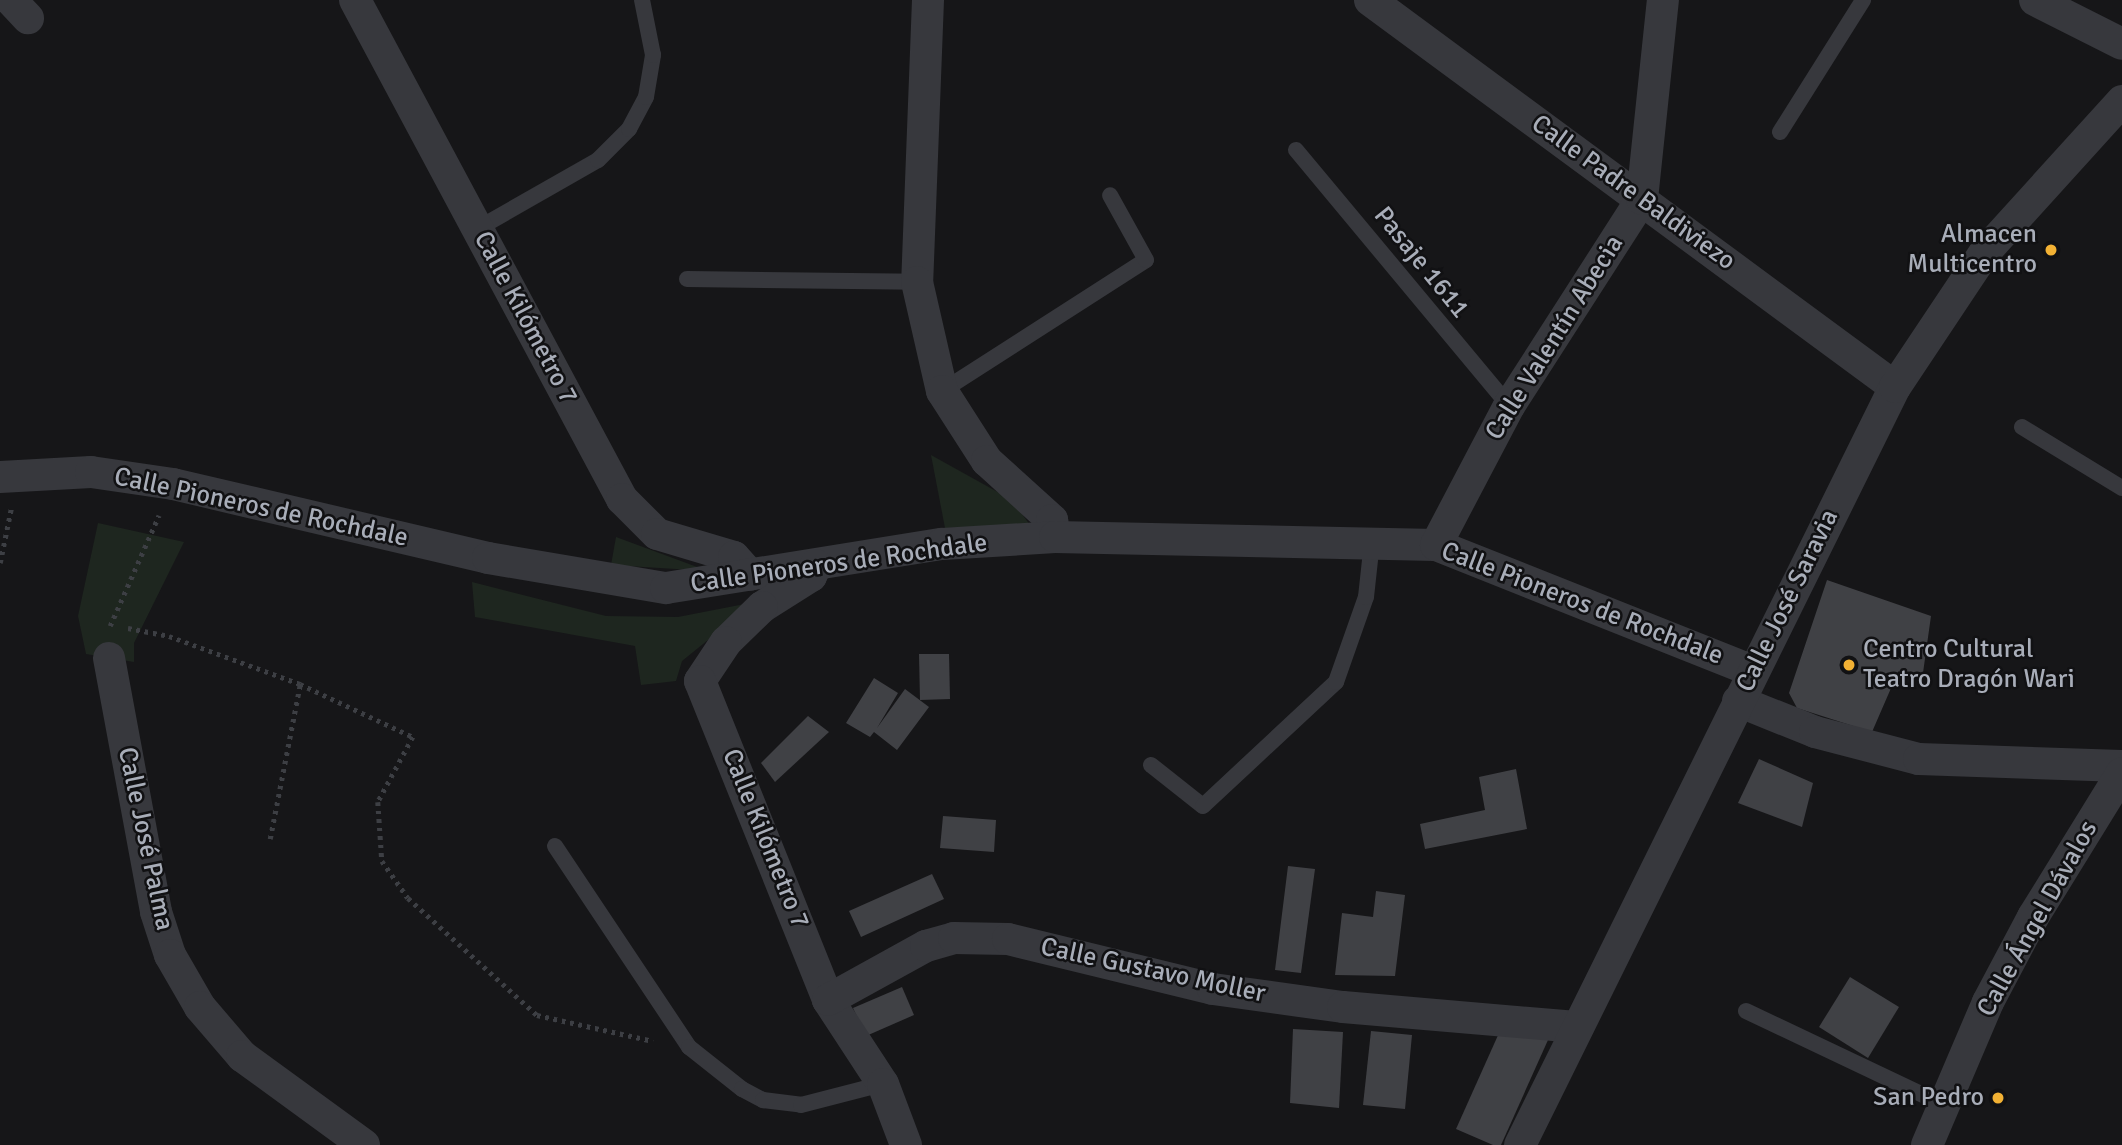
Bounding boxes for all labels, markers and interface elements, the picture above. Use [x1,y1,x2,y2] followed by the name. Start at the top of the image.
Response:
[1525,109,1741,277] street label: Calle Padre Baldiviezo
[1367,201,1475,325] street label: Pasaje 1611
[1907,219,2037,280] place label: Almacen Multicentro
[466,226,584,410] street label: Calle Kilómetro 7
[1479,230,1631,446] street label: Calle Valentín Abecia
[2043,242,2059,258] marker: Almacen Multicentro
[111,462,411,554] street label: Calle Pioneros de Rochdale
[1730,505,1846,697] street label: Calle José Saravia
[689,528,989,600] street label: Calle Pioneros de Rochdale
[1437,536,1727,672] street label: Calle Pioneros de Rochdale
[1863,634,2075,696] place label: Centro Cultural Teatro Dragón Wari
[1841,657,1857,673] marker: Centro Cultural Teatro Dragón Wari
[110,745,180,933] street label: Calle José Palma
[715,745,815,933] street label: Calle Kilómetro 7
[1971,816,2105,1022] street label: Calle Ángel Dávalos
[1038,932,1268,1010] street label: Calle Gustavo Moller
[1873,1082,1984,1114] place label: San Pedro
[1990,1090,2006,1106] marker: San Pedro

